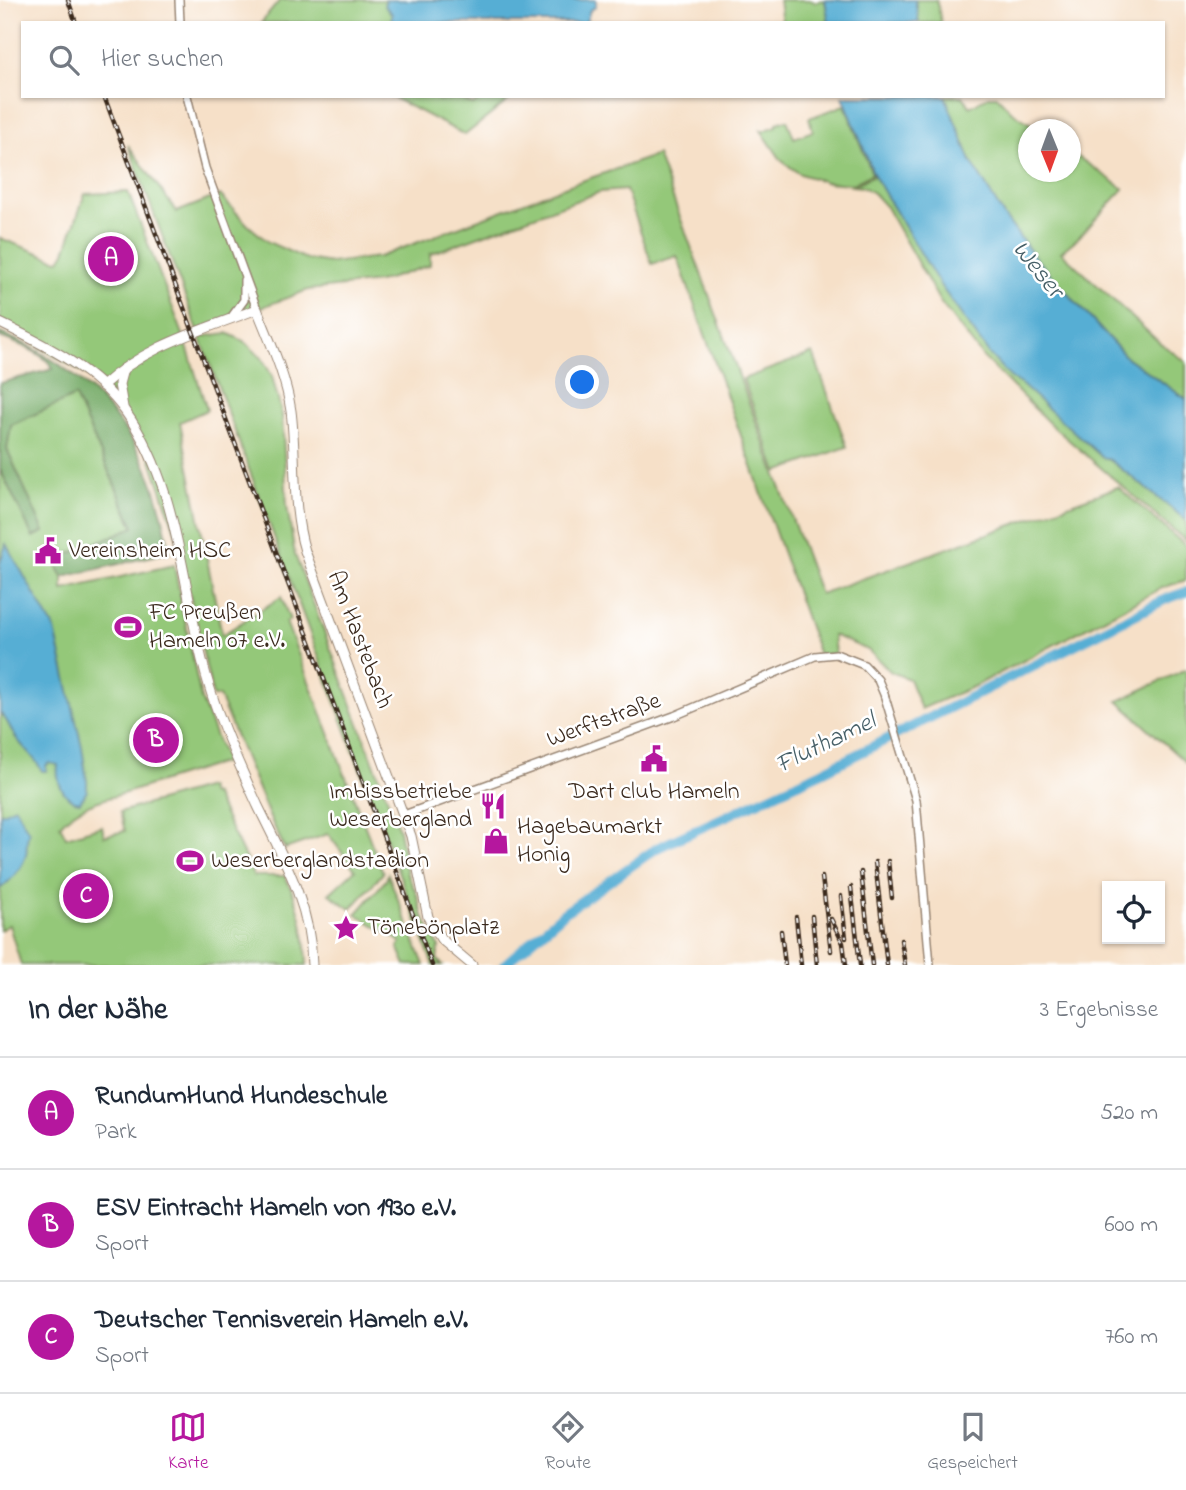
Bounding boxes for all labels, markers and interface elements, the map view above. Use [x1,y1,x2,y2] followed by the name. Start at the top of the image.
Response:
[21,21,1165,98] search box
[45,41,83,79] icon: search
[101,41,223,79] text: Hier suchen
[1018,119,1081,182] north arrow
[88,233,134,285] pin: A
[1002,233,1074,309] water label: Weser
[565,365,599,399] your location
[68,534,231,569] place label: Vereinsheim HSC
[33,536,63,566] public building icon: Vereinsheim HSC
[317,566,401,714] street label: Am Hastebach
[148,596,285,659] place label: FC Preußen Hameln 07 e.V.
[113,612,143,642] sports icon: FC Preußen Hameln 07 e.V.
[542,684,666,758] street label: Werftstraße
[769,702,885,785] water label: Fluthamel
[133,714,179,766] pin: B
[639,744,669,774] public building icon: Dart club Hameln
[329,775,473,838] place label: Imbissbetriebe Weserbergland
[567,775,740,810] place label: Dart club Hameln
[478,791,508,821] restaurant icon: Imbissbetriebe Weserbergland
[517,810,662,873] place label: Hagebaumarkt Honig
[481,826,511,856] shop icon: Hagebaumarkt Honig
[211,844,429,879] place label: Weserberglandstadion
[175,846,205,876] sports icon: Weserberglandstadion
[63,870,109,922] pin: C
[1102,881,1165,944] map controls
[1102,881,1165,944] button: locate
[367,911,500,946] place label: Tönebönplatz
[331,913,361,943] place icon: Tönebönplatz
[28,989,168,1033] text: In der Nähe
[1040,994,1158,1027] text: 3 Ergebnisse
[95,1078,387,1116] text: RundumHund Hundeschule
[44,1097,58,1130] text: A
[1100,1097,1158,1130] text: 520 m
[95,1116,137,1149] text: Park
[95,1190,456,1228] text: ESV Eintracht Hameln von 1930 e.V.
[43,1209,59,1242] text: B
[1104,1209,1158,1242] text: 600 m
[95,1228,149,1261] text: Sport
[95,1302,468,1340] text: Deutscher Tennisverein Hameln e.V.
[45,1321,57,1354] text: C
[1105,1321,1158,1354] text: 760 m
[95,1340,149,1373] text: Sport
[168,1408,208,1477] tab: Karte
[545,1408,591,1477] tab: Route
[927,1408,1018,1477] tab: Gespeichert

